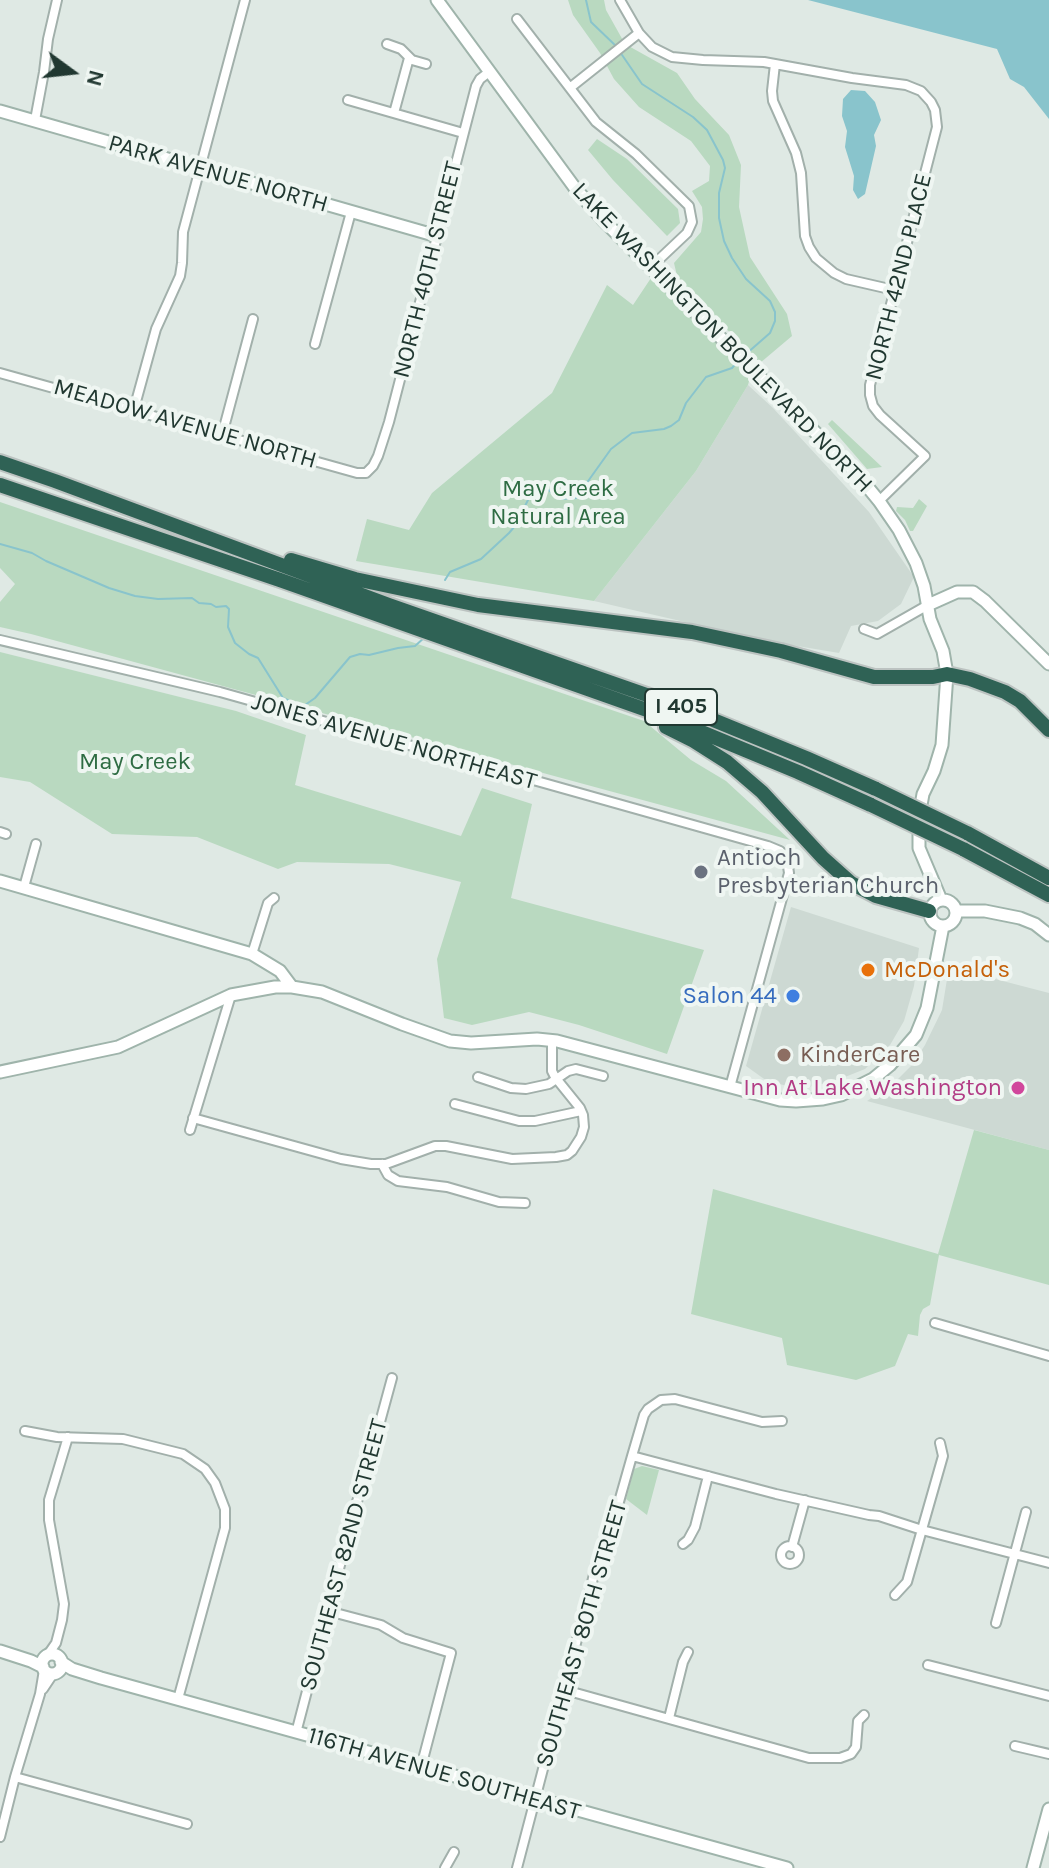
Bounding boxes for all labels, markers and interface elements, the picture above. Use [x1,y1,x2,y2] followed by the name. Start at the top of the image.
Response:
[32,32,112,112] north arrow
[81,67,110,89] text: N
[105,129,331,219] street label: PARK AVENUE NORTH
[387,159,469,381] street label: NORTH 40TH STREET
[859,171,939,383] street label: NORTH 42ND PLACE
[566,177,878,499] street label: LAKE WASHINGTON BOULEVARD NORTH
[50,373,320,475] street label: MEADOW AVENUE NORTH
[490,475,626,531] park label: May Creek Natural Area
[248,687,540,797] street label: JONES AVENUE NORTHEAST
[645,689,717,725] road number: I 405
[79,748,191,776] park label: May Creek
[717,844,939,900] place label: Antioch Presbyterian Church
[692,863,710,881] marker: Antioch Presbyterian Church
[884,956,1010,984] place label: McDonald's
[859,961,877,979] marker: McDonald's
[682,982,777,1010] place label: Salon 44
[784,987,802,1005] marker: Salon 44
[800,1041,920,1069] place label: KinderCare
[775,1046,793,1064] marker: KinderCare
[743,1074,1002,1102] place label: Inn At Lake Washington
[1009,1079,1027,1097] marker: Inn At Lake Washington
[294,1416,394,1694] street label: SOUTHEAST 82ND STREET
[530,1497,634,1771] street label: SOUTHEAST 80TH STREET
[304,1721,584,1827] street label: 116TH AVENUE SOUTHEAST

